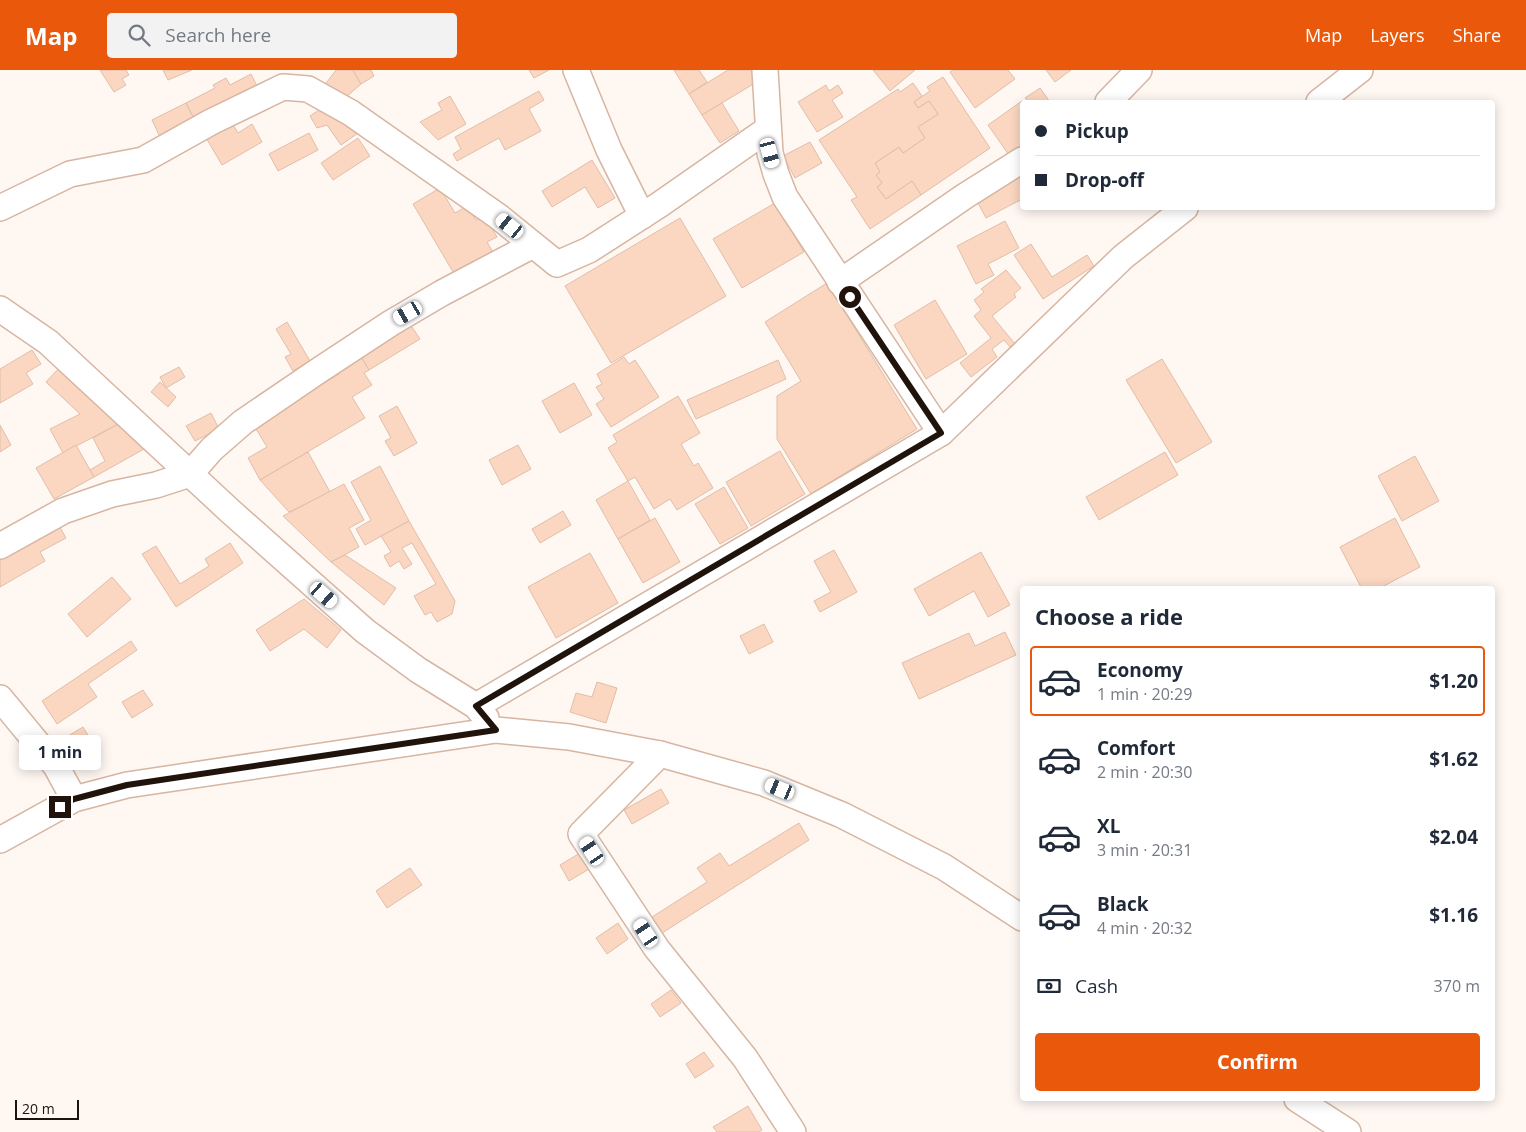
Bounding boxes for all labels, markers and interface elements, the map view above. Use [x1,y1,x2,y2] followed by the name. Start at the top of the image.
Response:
[107,13,457,58] search box
[25,19,77,52] text: Map
[125,21,153,49] icon: search
[165,22,271,48] text: Search here
[1305,23,1342,47] text: Map
[1370,23,1425,47] text: Layers
[1453,23,1501,47] text: Share
[1065,118,1129,144] text: Pickup
[758,137,781,169] car
[1065,167,1144,193] text: Drop-off
[493,211,526,241] car
[839,286,861,308] route start
[391,299,424,327] car
[307,579,340,611] car
[1035,601,1183,631] text: Choose a ride
[1097,657,1183,683] text: Economy
[1037,659,1082,704] icon: car
[1429,668,1478,694] text: $1.20
[1097,683,1192,705] text: 1 min · 20:29
[19,734,101,770] callout: 1 min
[1097,735,1176,761] text: Comfort
[1037,737,1082,782] icon: car
[38,741,82,763] text: 1 min
[1429,746,1478,772] text: $1.62
[1097,761,1192,783] text: 2 min · 20:30
[763,776,796,802] car
[49,796,71,818] route end
[1097,813,1120,839] text: XL
[1037,815,1082,860] icon: car
[1429,824,1478,850] text: $2.04
[577,834,606,868] car
[1097,839,1192,861] text: 3 min · 20:31
[1097,891,1149,917] text: Black
[1037,893,1082,938] icon: car
[1429,902,1478,928] text: $1.16
[631,916,660,950] car
[1097,917,1192,939] text: 4 min · 20:32
[1035,972,1063,1000] icon: cash
[1075,973,1118,999] text: Cash
[1434,975,1480,997] text: 370 m
[1035,1033,1480,1091] button: Confirm
[15,1097,79,1120] scale bar
[22,1099,55,1118] text: 20 m

